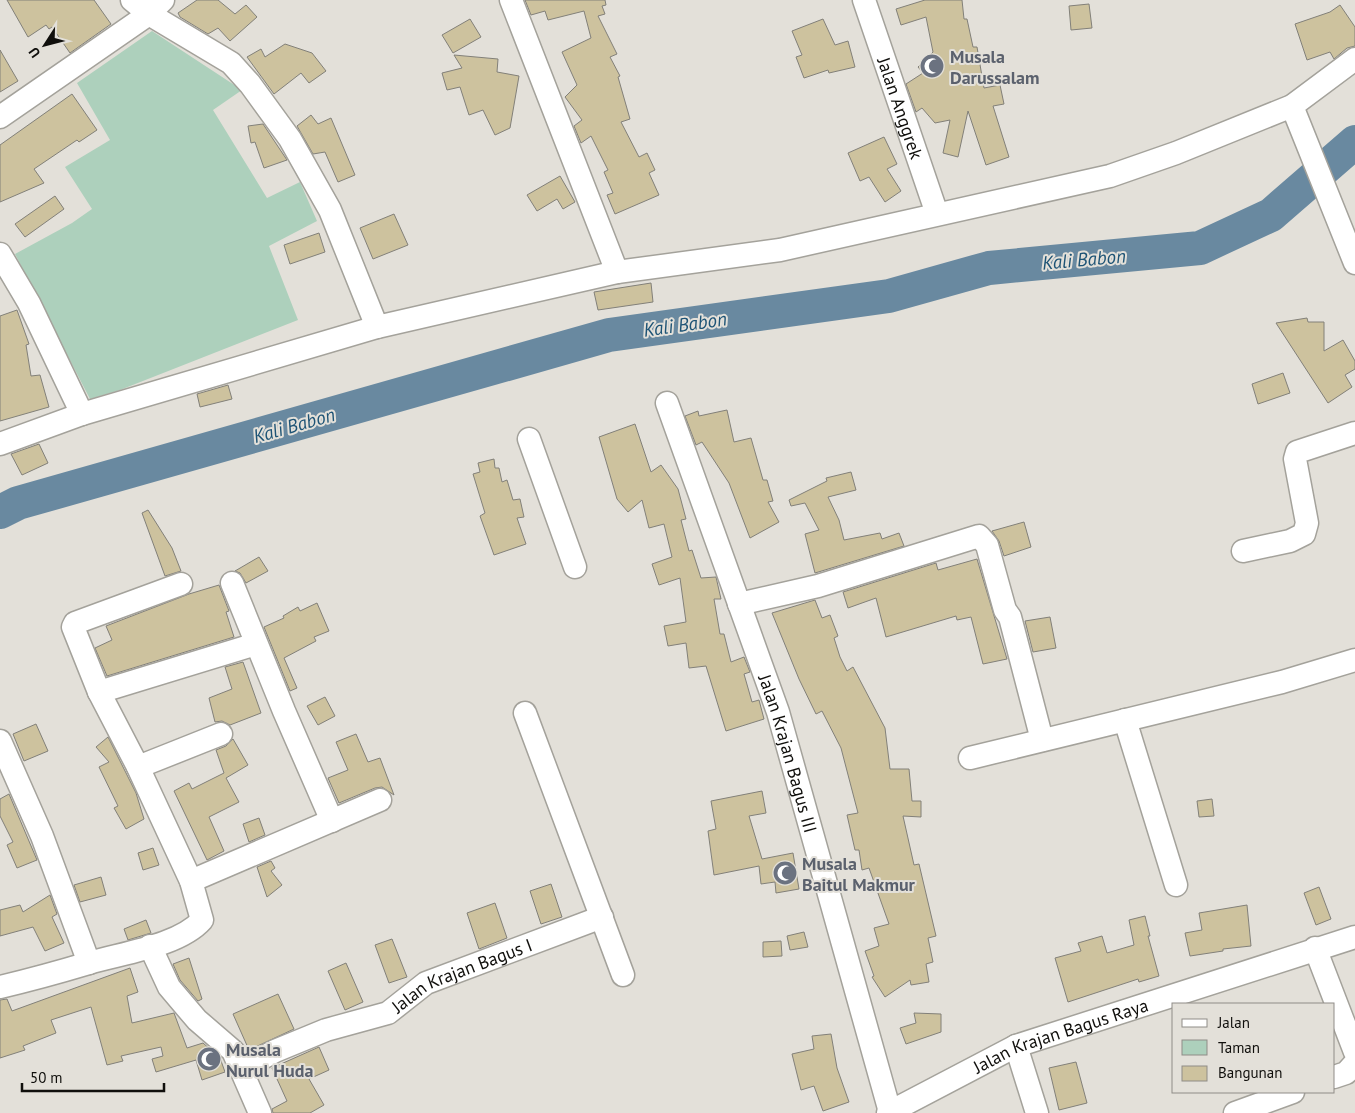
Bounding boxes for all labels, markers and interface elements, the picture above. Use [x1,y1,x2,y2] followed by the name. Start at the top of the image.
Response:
[20,20,70,70] north arrow
[25,44,44,61] text: U
[950,45,1039,89] place label: Musala Darussalam
[872,53,929,162] street label: Jalan Anggrek
[919,53,945,79] mosque icon: Musala Darussalam
[1041,243,1127,275] water label: Kali Babon
[642,306,728,342] water label: Kali Babon
[250,402,338,448] water label: Kali Babon
[754,670,823,835] street label: Jalan Krajan Bagus III
[802,852,916,896] place label: Musala Baitul Makmur
[772,860,798,886] mosque icon: Musala Baitul Makmur
[386,933,535,1018] street label: Jalan Krajan Bagus I
[968,993,1151,1078] street label: Jalan Krajan Bagus Raya
[1172,1003,1335,1093] legend
[1217,1013,1250,1032] text: Jalan
[226,1038,313,1082] place label: Musala Nurul Huda
[1218,1038,1260,1057] text: Taman
[196,1046,222,1072] mosque icon: Musala Nurul Huda
[22,1060,165,1092] scale bar
[1218,1063,1282,1082] text: Bangunan
[30,1068,63,1087] text: 50 m

